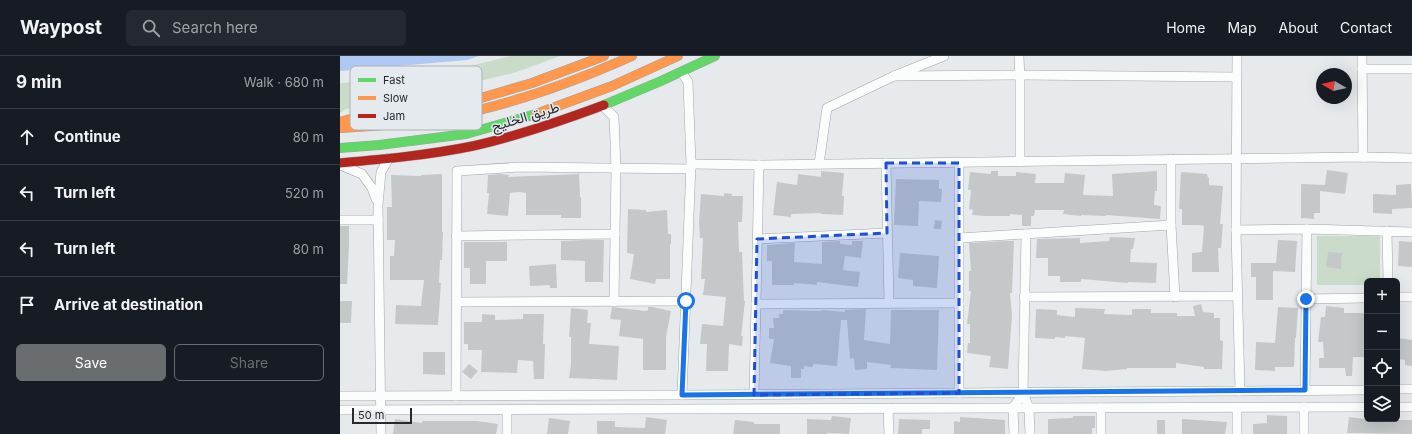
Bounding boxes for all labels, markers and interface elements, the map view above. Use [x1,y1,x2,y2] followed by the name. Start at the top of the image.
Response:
[126,10,406,46] search box
[20,16,102,39] text: Waypost
[140,17,162,39] icon: search
[172,18,258,37] text: Search here
[1166,19,1205,36] text: Home
[1227,19,1257,36] text: Map
[1279,19,1318,36] text: About
[1340,19,1392,36] text: Contact
[350,66,482,130] legend
[1316,68,1352,104] north arrow
[16,72,62,92] text: 9 min
[383,73,405,87] text: Fast
[244,74,324,90] text: Walk · 680 m
[383,91,408,105] text: Slow
[489,98,562,137] street label: طريق الخليج
[383,109,405,123] text: Jam
[16,126,38,148] icon: ahead
[54,127,121,146] text: Continue
[293,129,324,145] text: 80 m
[16,182,38,204] icon: left
[54,183,115,202] text: Turn left
[285,185,324,201] text: 520 m
[16,238,38,260] icon: left
[54,239,115,258] text: Turn left
[293,241,324,257] text: 80 m
[1364,278,1400,422] map controls
[1364,278,1400,314] button: +
[1297,290,1315,308] route end
[677,292,695,310] route start
[16,294,38,316] icon: arrive
[54,295,203,314] text: Arrive at destination
[1364,314,1400,350] button: −
[16,344,166,381] button: Save
[174,344,324,381] button: Share
[1364,350,1400,386] button: locate
[1364,386,1400,422] button: layers
[352,406,412,425] scale bar
[358,408,384,422] text: 50 m

